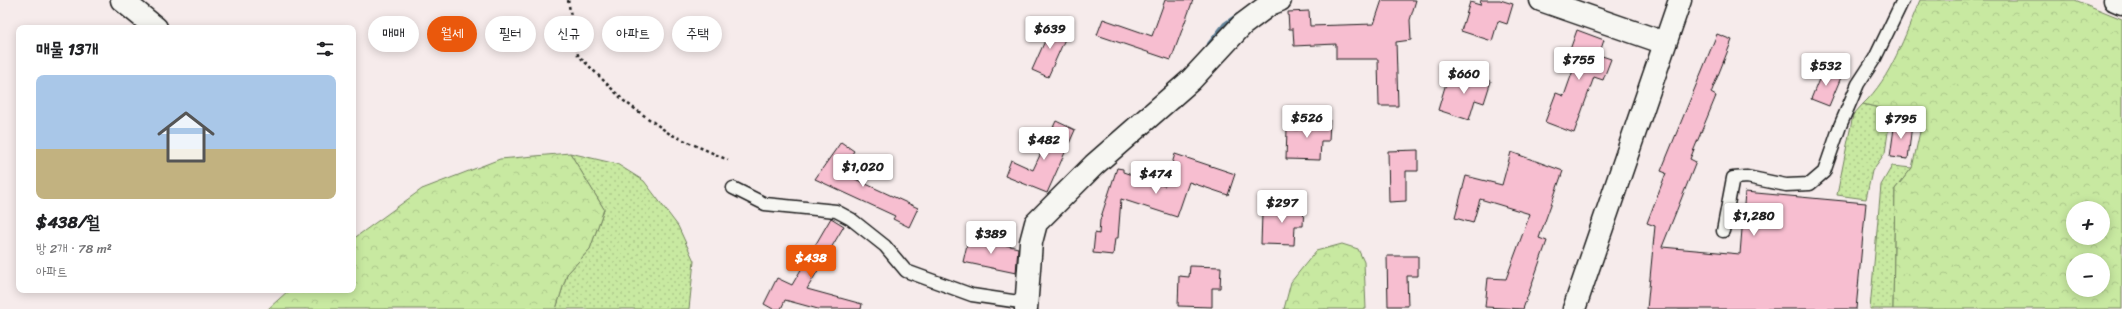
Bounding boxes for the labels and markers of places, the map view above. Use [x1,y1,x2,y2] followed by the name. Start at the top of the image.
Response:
[1026,16,1074,50] pin: $639
[1555,47,1603,81] pin: $755
[1802,53,1850,87] pin: $532
[1440,61,1488,95] pin: $660
[1283,105,1331,139] pin: $526
[1877,106,1925,140] pin: $795
[1020,127,1068,161] pin: $482
[830,154,896,188] pin: $1,020
[1132,161,1180,195] pin: $474
[1258,190,1306,224] pin: $297
[1721,203,1787,237] pin: $1,280
[967,221,1015,255] pin: $389
[787,245,835,279] pin: $438

